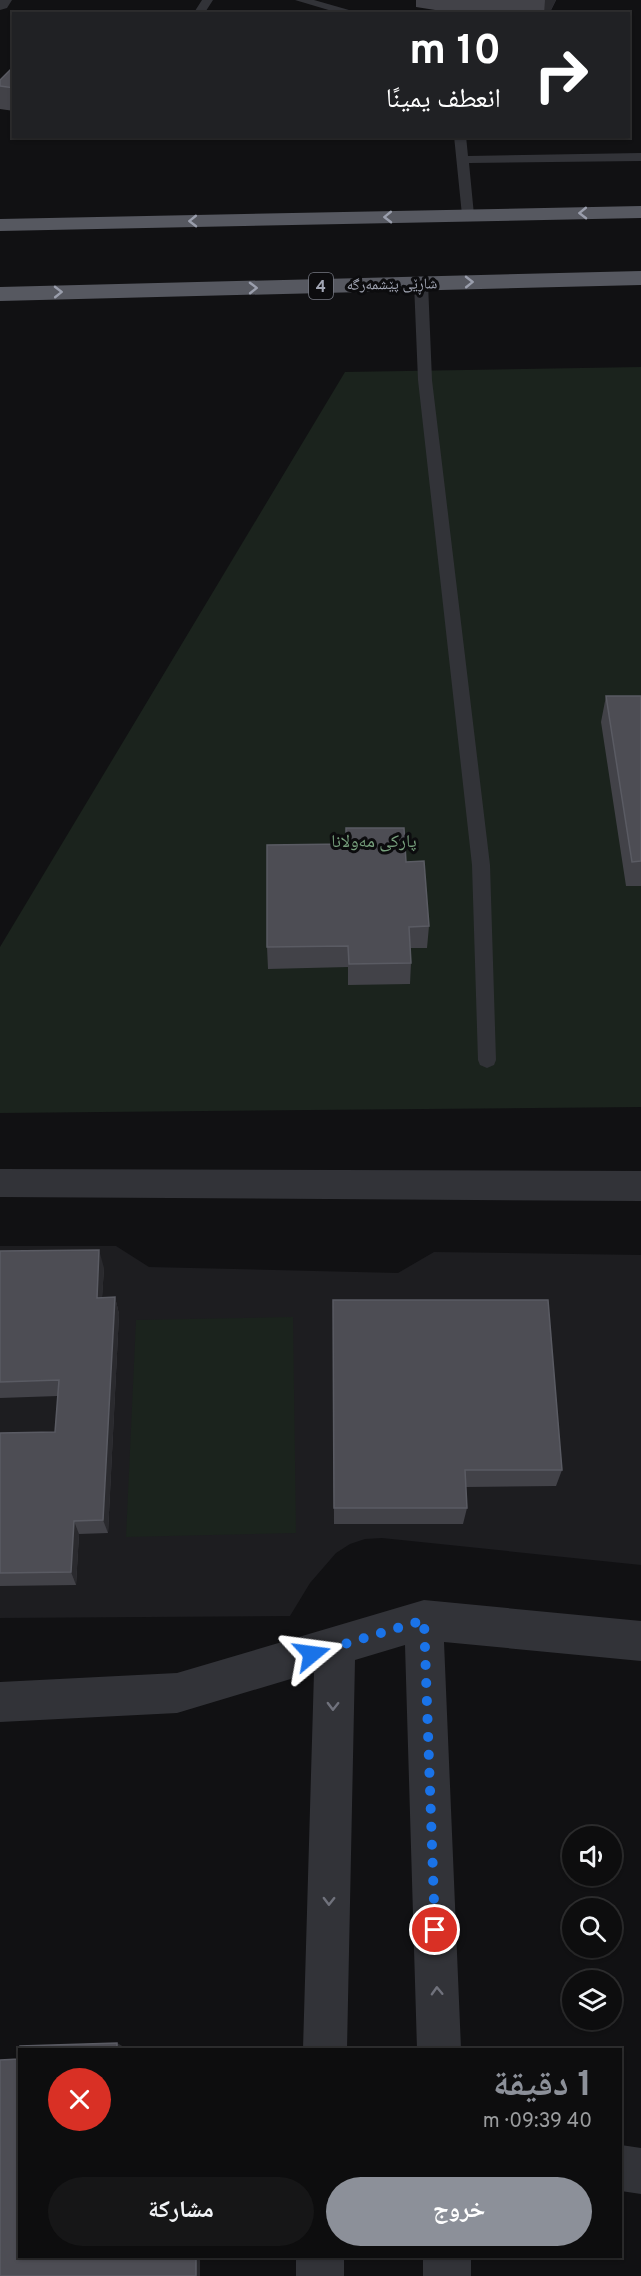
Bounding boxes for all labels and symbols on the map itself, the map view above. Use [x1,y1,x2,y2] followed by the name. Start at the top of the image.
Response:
[578,207,587,219] one-way arrow
[383,210,392,223] one-way arrow
[188,215,197,227] one-way arrow
[309,273,333,299] road number: 4
[347,275,438,297] street label: شاڕێی پێشمەرگە
[465,276,474,288] one-way arrow
[249,281,258,294] one-way arrow
[54,286,63,299] one-way arrow
[331,831,417,854] park label: پارکی مەولانا
[280,1622,344,1686] position arrow
[327,1701,340,1710] one-way arrow
[322,1896,335,1905] one-way arrow
[409,1904,460,1955] pin
[431,1986,443,1995] one-way arrow

